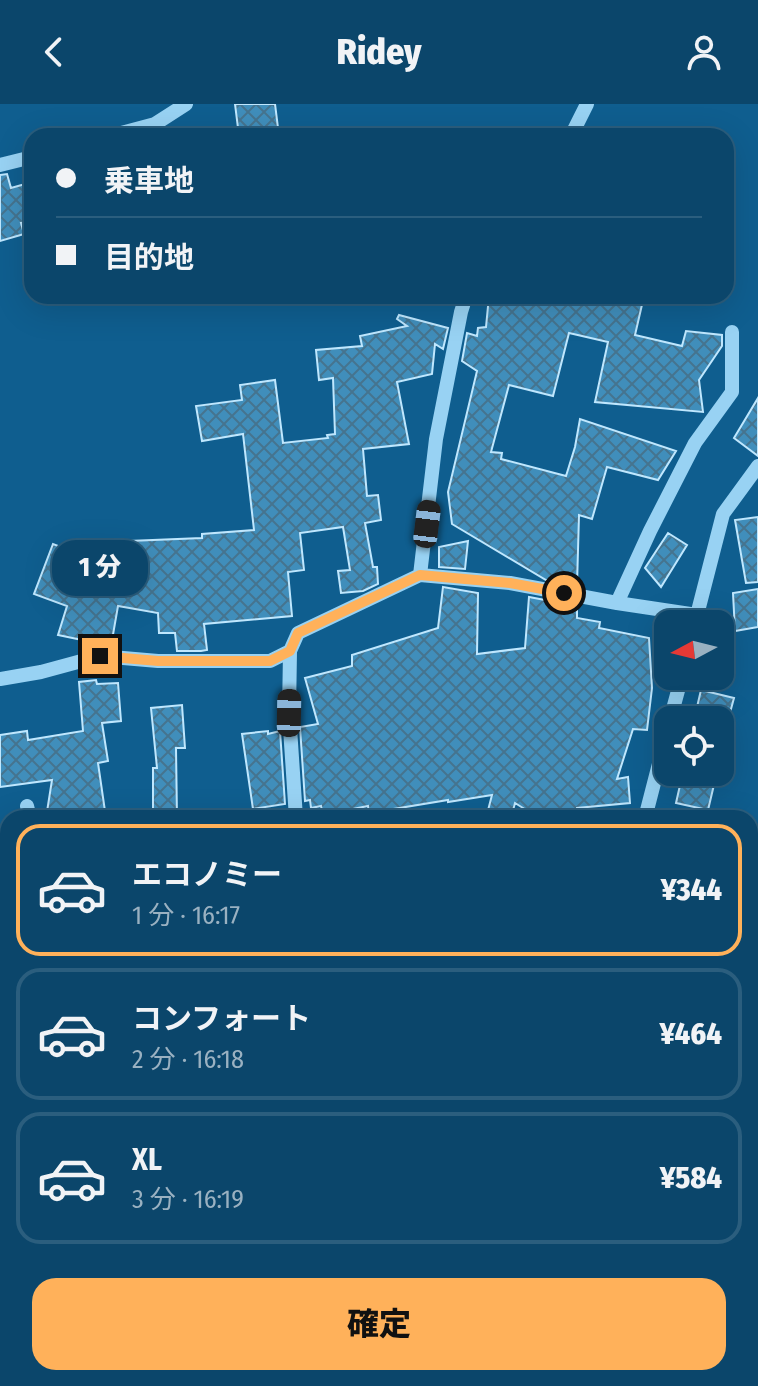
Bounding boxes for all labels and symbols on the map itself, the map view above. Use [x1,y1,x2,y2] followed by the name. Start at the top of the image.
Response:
[412,499,442,549] car
[52,540,148,596] callout: 1 分
[546,575,582,611] route start
[654,610,734,690] north arrow
[82,638,118,674] route end
[277,689,301,737] car

